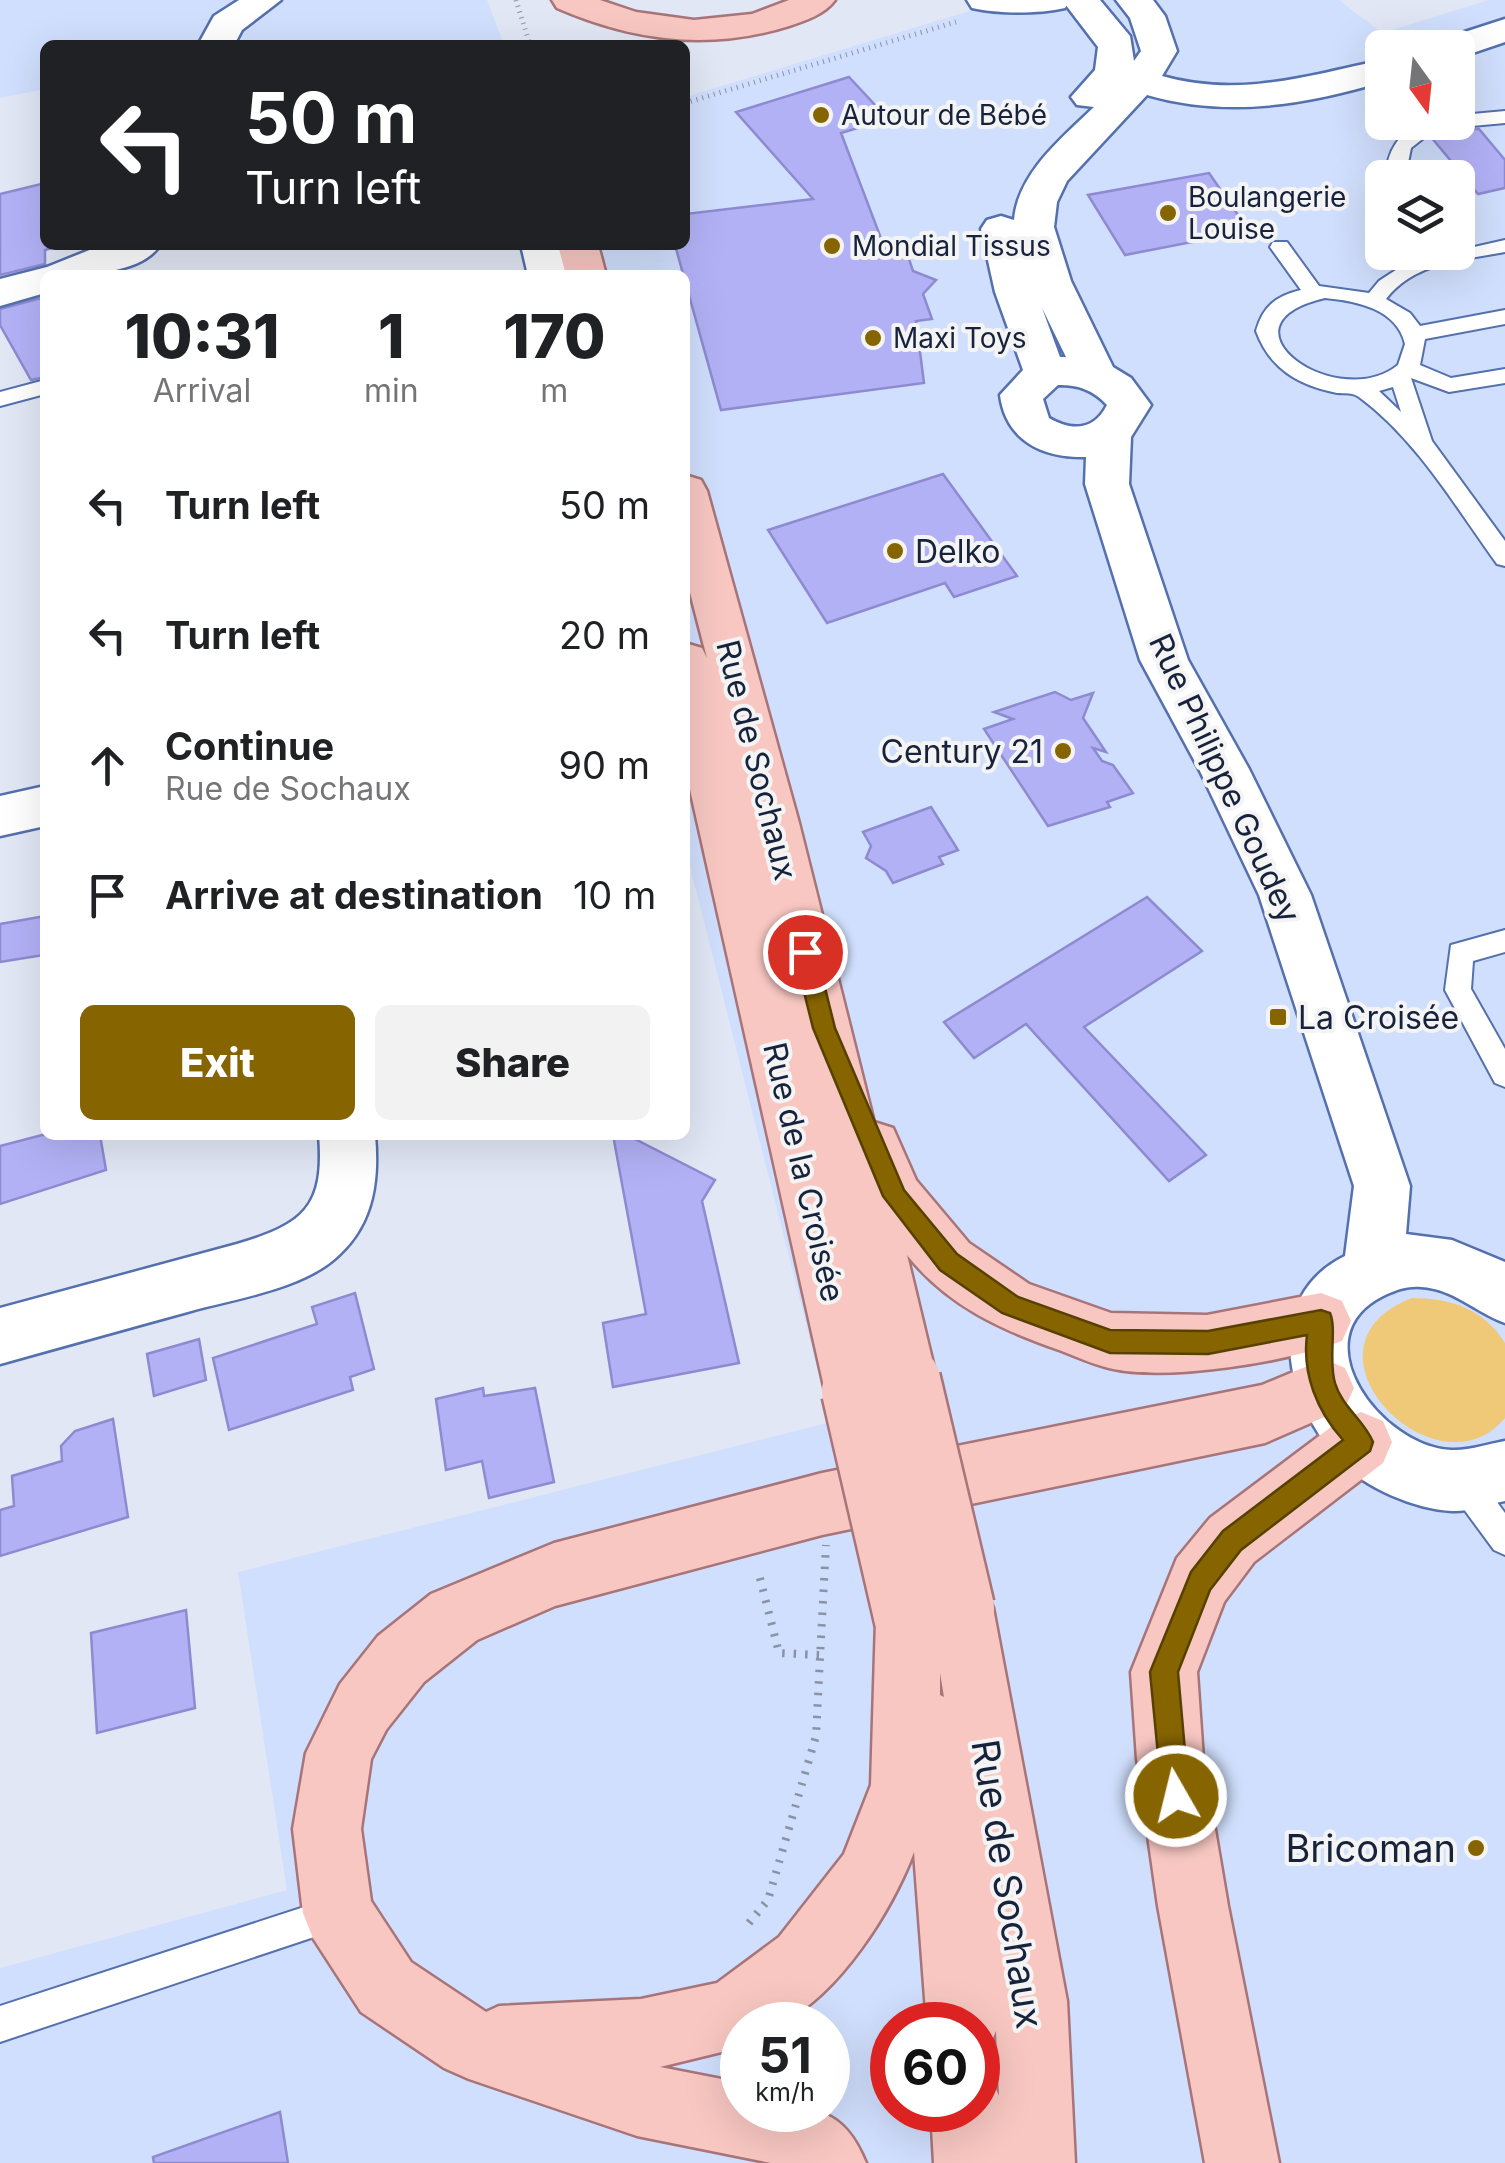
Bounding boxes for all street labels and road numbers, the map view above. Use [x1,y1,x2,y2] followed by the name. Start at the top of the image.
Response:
[1141,627,1309,929] street label: Rue Philippe Goudey
[708,636,806,884] street label: Rue de Sochaux
[755,1038,853,1306] street label: Rue de la Croisée
[962,1736,1054,2032] street label: Rue de Sochaux

